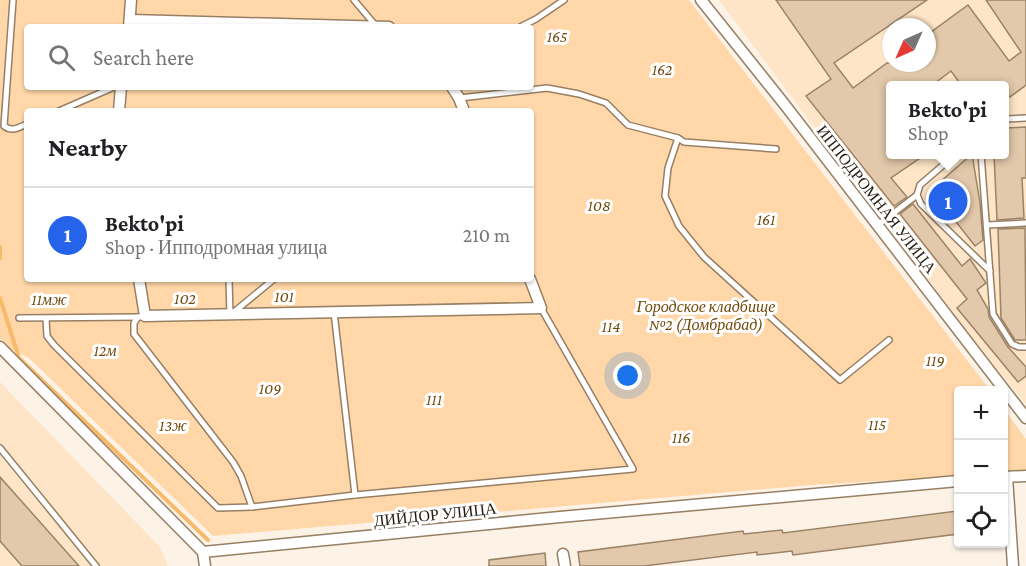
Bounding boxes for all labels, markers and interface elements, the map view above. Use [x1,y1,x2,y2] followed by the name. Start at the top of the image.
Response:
[882,18,936,72] north arrow
[24,24,534,90] search box
[547,28,568,45] park label: 165
[45,41,78,74] icon: search
[93,45,194,70] text: Search here
[652,61,672,78] park label: 162
[886,81,1009,159] popup
[908,97,987,122] text: Bekto'pi
[813,122,940,278] street label: ИППОДРОМНАЯ УЛИЦА
[908,122,949,144] text: Shop
[48,133,127,162] text: Nearby
[928,178,968,224] pin: 1
[588,197,610,214] park label: 108
[105,211,184,236] text: Bekto'pi
[757,211,775,228] park label: 161
[64,224,71,246] text: 1
[463,224,510,246] text: 210 m
[105,236,327,258] text: Shop · Ипподромная улица
[274,288,294,305] park label: 101
[174,290,196,307] park label: 102
[31,291,67,308] park label: 11мж
[636,298,775,334] park label: Городское кладбище №2 (Домбрабад)
[602,318,620,335] park label: 114
[93,342,117,359] park label: 12м
[926,352,944,369] park label: 119
[613,361,642,390] your location
[259,380,281,397] park label: 109
[954,386,1008,548] map controls
[954,386,1008,440] button: +
[426,391,442,408] park label: 111
[868,416,887,433] park label: 115
[159,417,187,434] park label: 13ж
[672,429,690,446] park label: 116
[954,440,1008,494] button: −
[954,494,1008,548] button: locate
[373,499,498,530] street label: ДИЙДОР УЛИЦА

